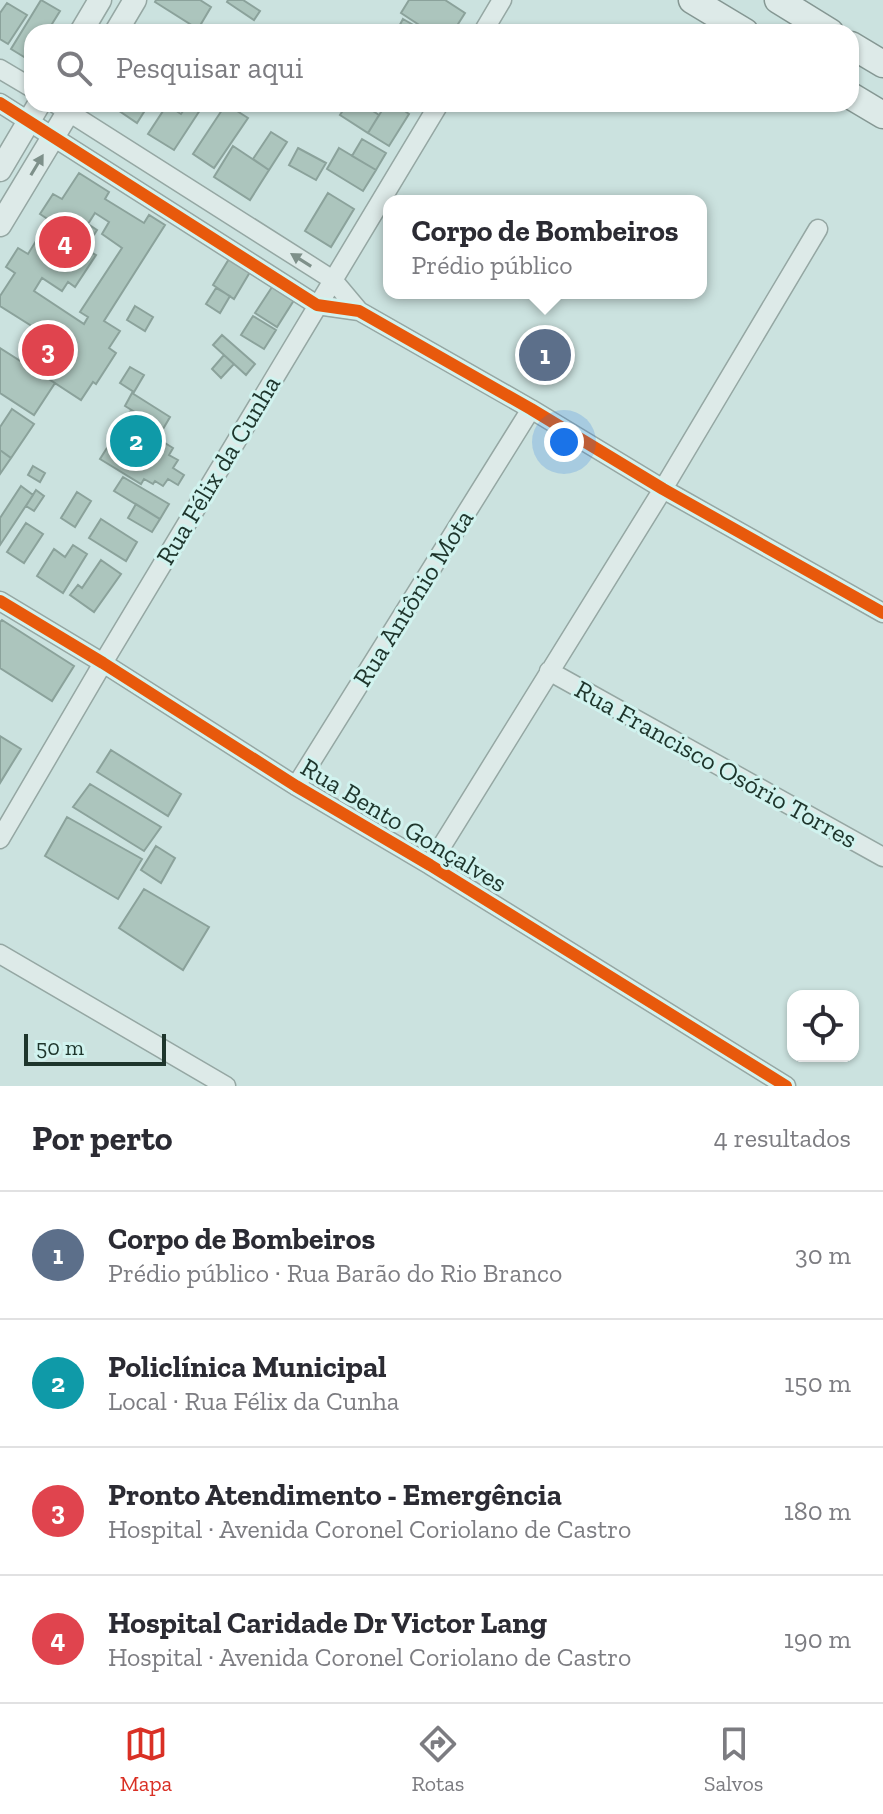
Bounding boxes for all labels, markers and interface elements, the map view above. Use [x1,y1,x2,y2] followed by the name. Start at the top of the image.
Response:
[24,24,859,112] search box
[52,46,96,90] icon: search
[116,50,303,86] text: Pesquisar aqui
[29,154,43,176] one-way arrow
[383,195,707,299] popup
[39,212,91,272] pin: 4
[411,213,679,249] text: Corpo de Bombeiros
[411,249,573,281] text: Prédio público
[291,252,312,267] one-way arrow
[22,320,74,380] pin: 3
[519,325,571,385] pin: 1
[149,369,287,570] street label: Rua Félix da Cunha
[110,411,162,471] pin: 2
[544,422,584,462] your location
[346,503,480,692] street label: Rua Antônio Mota
[569,673,863,855] street label: Rua Francisco Osório Torres
[295,751,513,899] street label: Rua Bento Gonçalves
[787,990,859,1062] map controls
[787,990,859,1062] button: locate
[24,1030,166,1066] scale bar
[36,1034,84,1061] text: 50 m
[32,1118,172,1159] text: Por perto
[714,1122,851,1154] text: 4 resultados
[108,1221,375,1257] text: Corpo de Bombeiros
[53,1239,63,1271] text: 1
[795,1239,851,1271] text: 30 m
[108,1257,562,1289] text: Prédio público · Rua Barão do Rio Branco
[108,1349,387,1385] text: Policlínica Municipal
[51,1367,65,1399] text: 2
[784,1367,851,1399] text: 150 m
[108,1385,399,1417] text: Local · Rua Félix da Cunha
[108,1477,562,1513] text: Pronto Atendimento - Emergência
[51,1495,65,1527] text: 3
[784,1495,851,1527] text: 180 m
[108,1513,631,1545] text: Hospital · Avenida Coronel Coriolano de Castro
[108,1605,547,1641] text: Hospital Caridade Dr Victor Lang
[51,1623,65,1655] text: 4
[784,1623,851,1655] text: 190 m
[108,1641,631,1673] text: Hospital · Avenida Coronel Coriolano de Castro
[120,1722,172,1797] tab: Mapa
[411,1722,464,1797] tab: Rotas
[704,1722,763,1797] tab: Salvos

